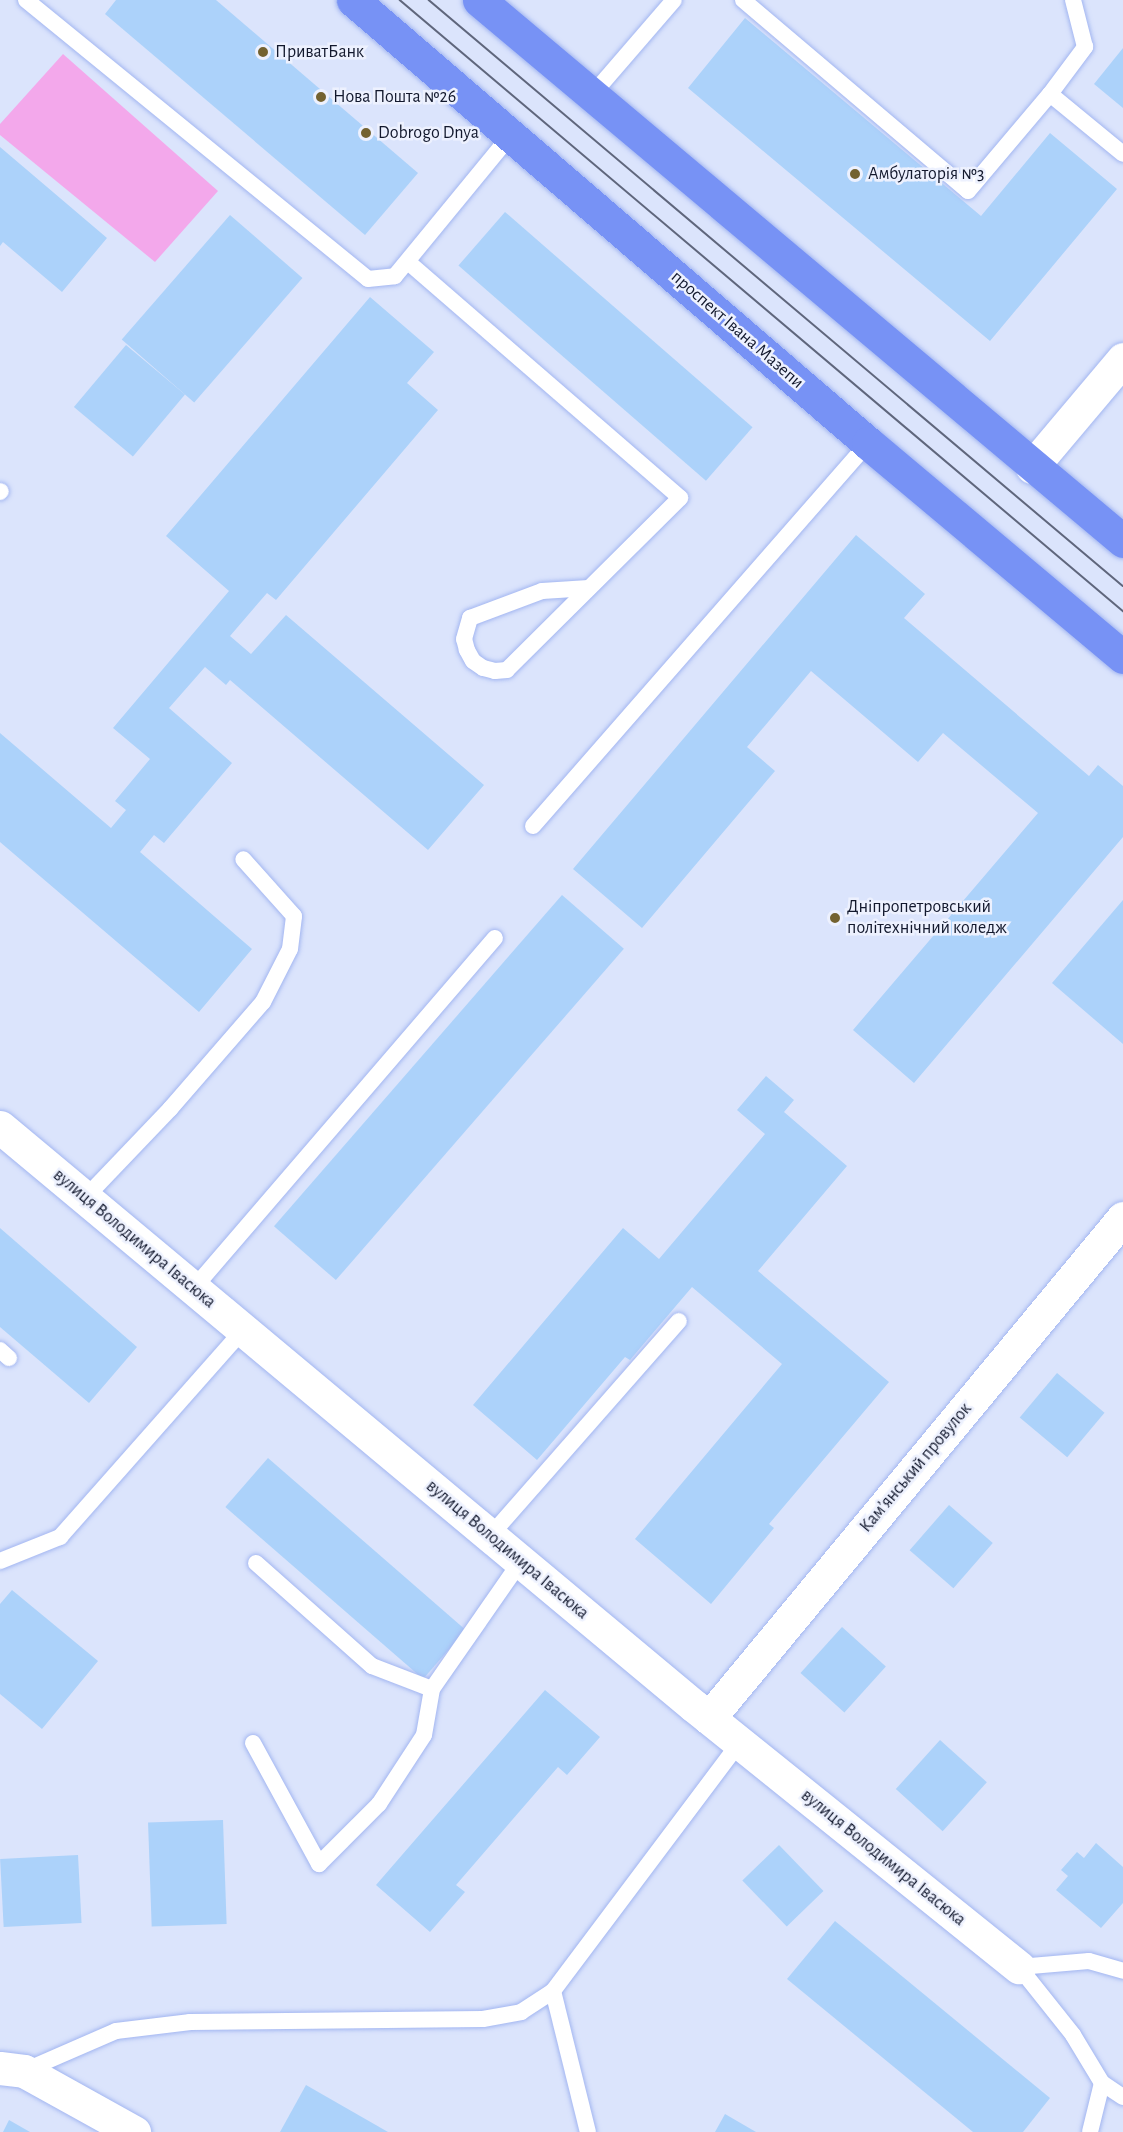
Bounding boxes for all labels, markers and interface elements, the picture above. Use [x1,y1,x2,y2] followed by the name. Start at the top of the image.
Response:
[275,41,364,63] place label: ПриватБанк
[256,45,270,59] marker: ПриватБанк
[333,86,456,108] place label: Нова Пошта №26
[314,90,328,104] marker: Нова Пошта №26
[378,122,479,144] place label: Dobrogo Dnya
[359,126,373,140] marker: Dobrogo Dnya
[868,163,984,185] place label: Амбулаторія №3
[846,165,864,183] marker: Амбулаторія №3
[666,266,808,394] street label: проспект Івана Мазепи
[847,897,1007,940] place label: Дніпропетровський політехнічний коледж
[828,911,842,925] marker: Дніпропетровський політехнічний коледж
[48,1165,220,1313] street label: вулиця Володимира Івасюка
[855,1399,977,1537] street label: Камʼянський провулок
[421,1476,593,1624] street label: вулиця Володимира Івасюка
[796,1785,970,1931] street label: вулиця Володимира Івасюка

